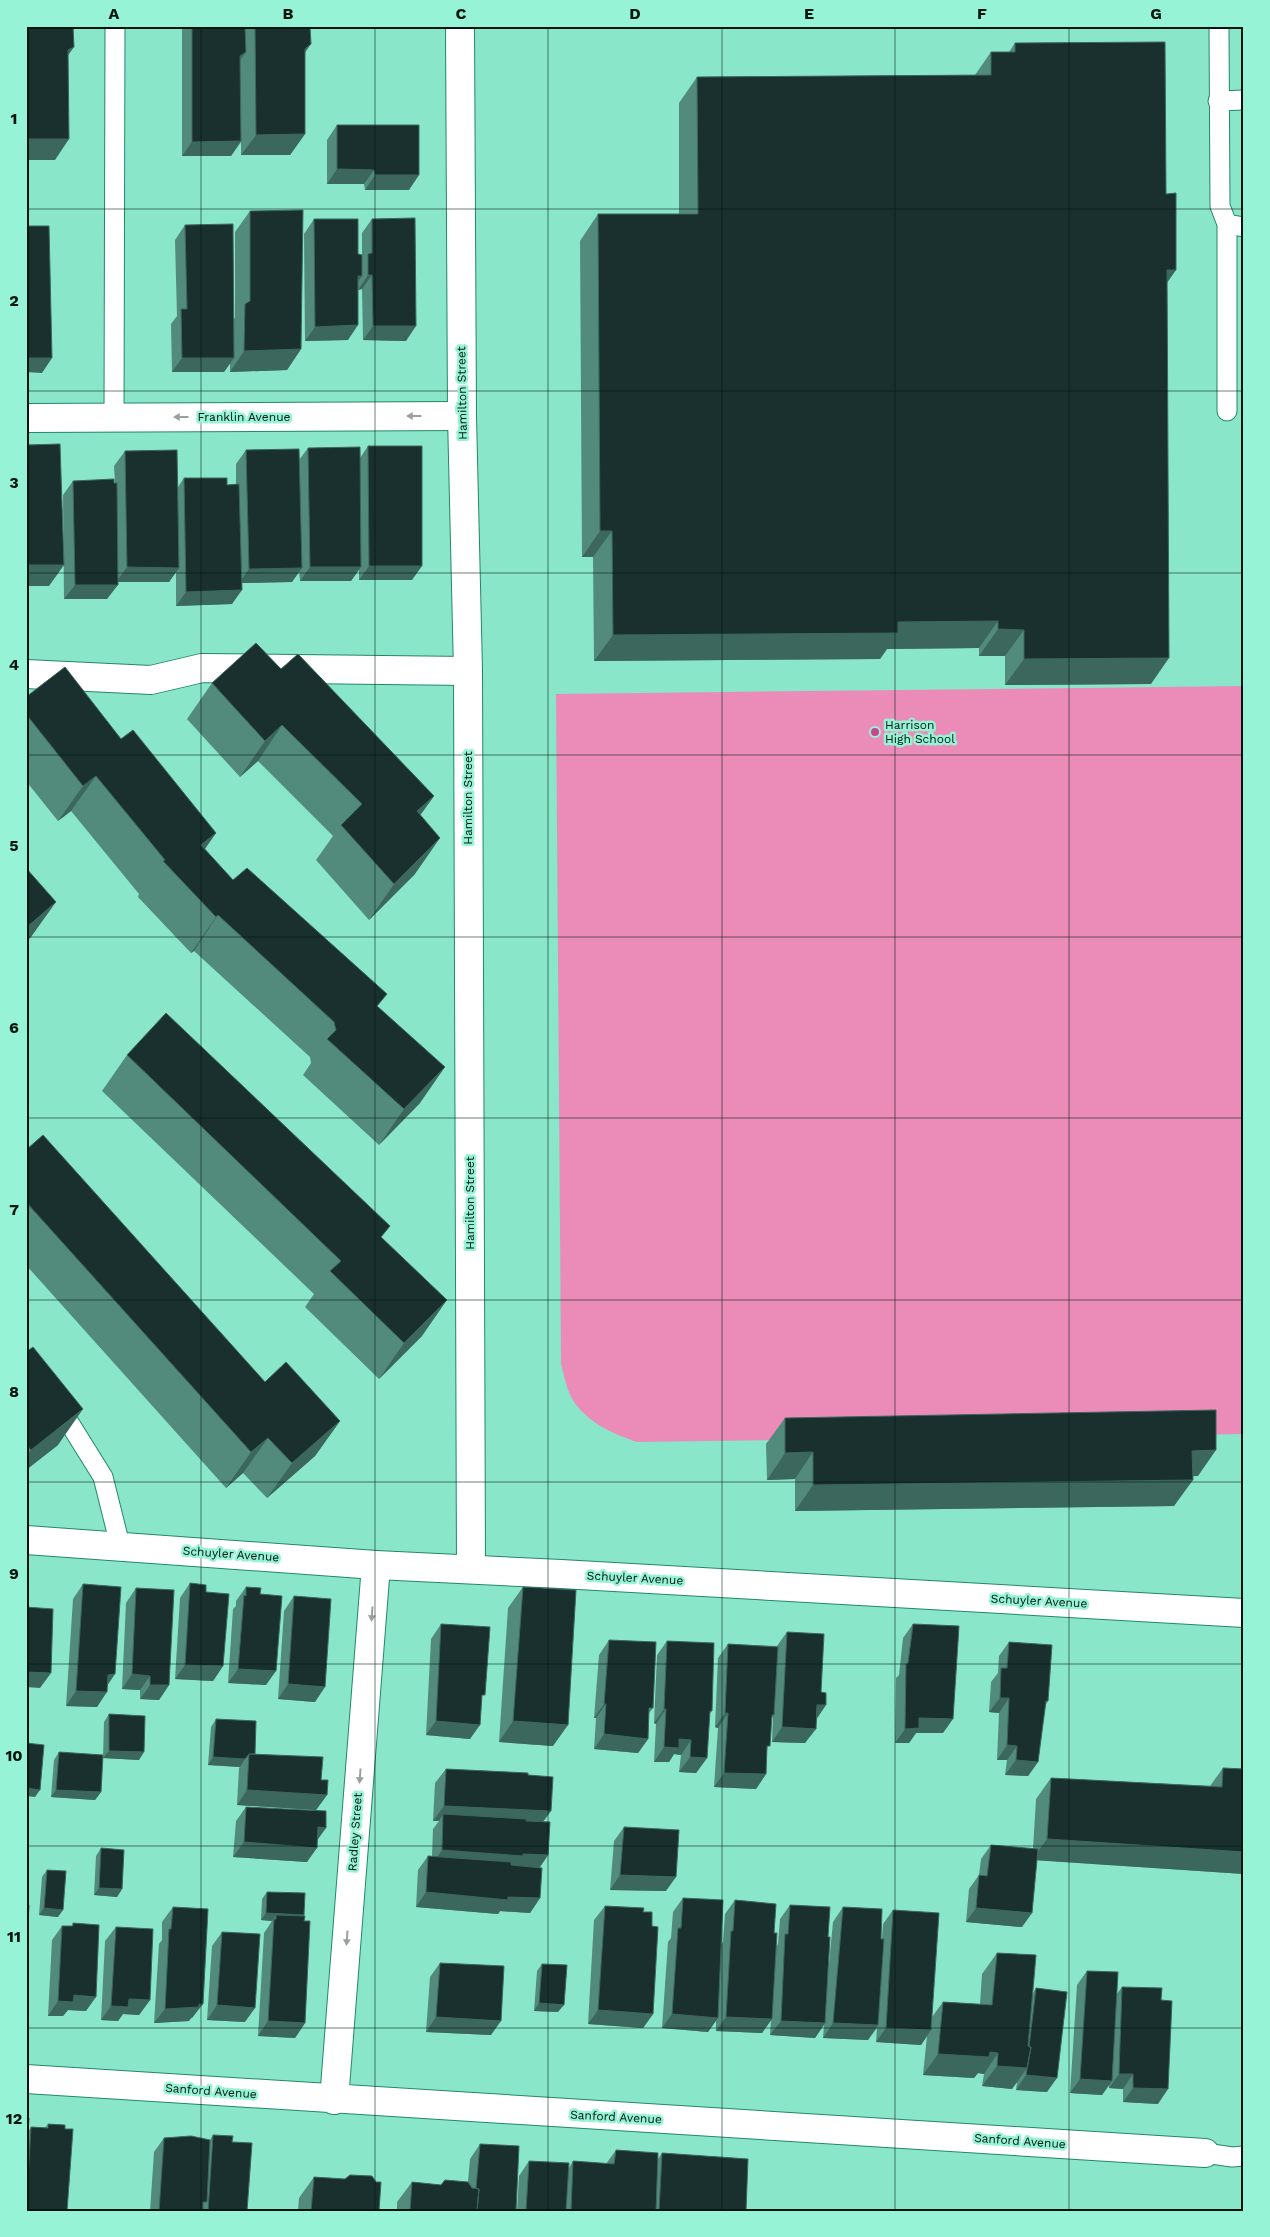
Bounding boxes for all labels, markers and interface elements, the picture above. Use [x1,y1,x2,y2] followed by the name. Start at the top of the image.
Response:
[109,4,120,23] text: A
[283,4,294,23] text: B
[456,4,467,23] text: C
[629,4,641,23] text: D
[804,4,814,23] text: E
[977,4,987,23] text: F
[1150,4,1162,23] text: G
[11,109,17,128] text: 1
[9,291,19,310] text: 2
[454,346,470,440] street label: Hamilton Street
[198,410,291,424] street label: Franklin Avenue
[405,412,421,420] one-way arrow
[173,413,189,421] one-way arrow
[9,473,19,492] text: 3
[9,655,19,674] text: 4
[885,718,955,746] place label: Harrison High School
[869,726,881,738] marker: Harrison High School
[461,751,475,845] street label: Hamilton Street
[9,836,19,855] text: 5
[9,1018,19,1037] text: 6
[463,1156,477,1250] street label: Hamilton Street
[9,1200,19,1219] text: 7
[9,1382,19,1401] text: 8
[182,1544,280,1564] street label: Schuyler Avenue
[9,1564,19,1583] text: 9
[586,1568,684,1588] street label: Schuyler Avenue
[990,1591,1088,1611] street label: Schuyler Avenue
[368,1606,376,1622] one-way arrow
[5,1746,23,1765] text: 10
[355,1768,363,1784] one-way arrow
[345,1792,365,1872] street label: Radley Street
[7,1927,21,1946] text: 11
[342,1930,350,1946] one-way arrow
[165,2081,257,2101] street label: Sanford Avenue
[570,2108,662,2126] street label: Sanford Avenue
[6,2109,22,2128] text: 12
[974,2131,1066,2151] street label: Sanford Avenue

